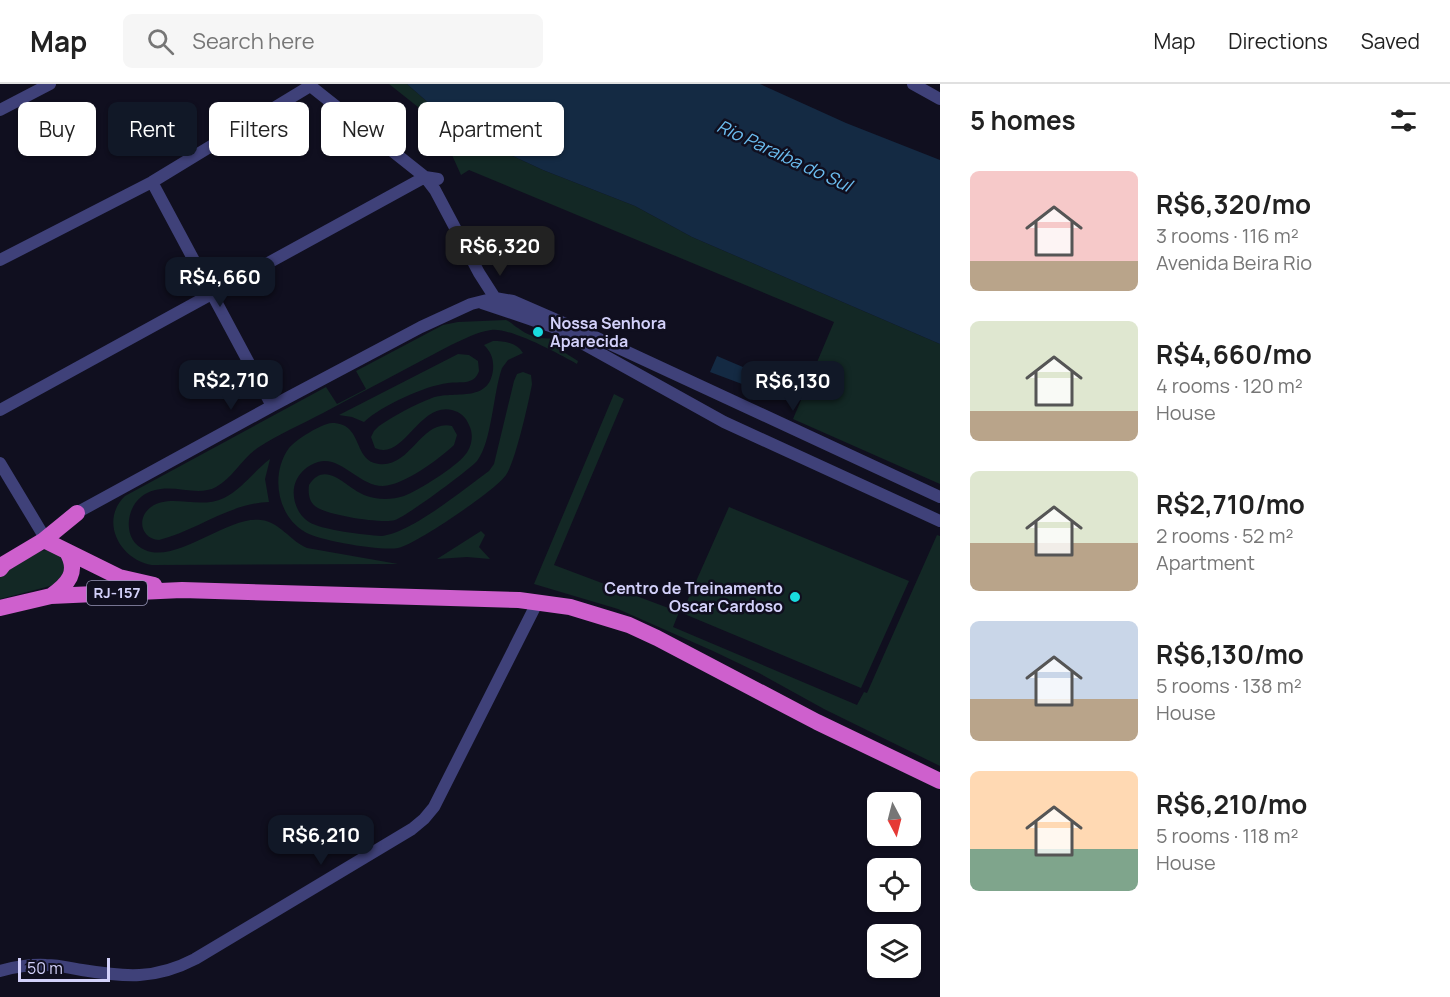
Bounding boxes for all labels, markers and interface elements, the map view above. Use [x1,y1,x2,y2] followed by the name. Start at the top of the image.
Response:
[123,14,543,68] search box
[30,22,87,60] text: Map
[144,25,177,58] icon: search
[192,26,315,56] text: Search here
[1154,27,1195,55] text: Map
[1228,27,1328,55] text: Directions
[1361,27,1420,55] text: Saved
[18,102,96,156] chip: Buy
[108,102,197,156] chip: Rent
[209,102,309,156] chip: Filters
[321,102,406,156] chip: New
[418,102,564,156] chip: Apartment
[970,102,1076,138] text: 5 homes
[1387,104,1420,137] icon: filters
[713,113,858,198] water label: Rio Paraíba do Sul
[1156,186,1311,222] text: R$6,320/mo
[1018,195,1090,267] icon: home
[1156,222,1299,249] text: 3 rooms · 116 m²
[445,226,555,277] pin: R$6,320
[460,232,540,259] text: R$6,320
[1156,249,1312,276] text: Avenida Beira Rio
[165,257,275,308] pin: R$4,660
[179,263,261,290] text: R$4,660
[550,312,666,352] place label: Nossa Senhora Aparecida
[531,325,545,339] marker: Nossa Senhora Aparecida
[1156,336,1312,372] text: R$4,660/mo
[1018,345,1090,417] icon: home
[176,360,286,411] pin: R$2,710
[738,361,848,412] pin: R$6,130
[193,366,269,393] text: R$2,710
[755,367,831,394] text: R$6,130
[1156,372,1303,399] text: 4 rooms · 120 m²
[1156,399,1216,426] text: House
[1156,486,1305,522] text: R$2,710/mo
[1018,495,1090,567] icon: home
[1156,522,1293,549] text: 2 rooms · 52 m²
[1156,549,1255,576] text: Apartment
[604,577,783,617] place label: Centro de Treinamento Oscar Cardoso
[87,581,147,605] road number: RJ-157
[788,590,802,604] marker: Centro de Treinamento Oscar Cardoso
[1156,636,1304,672] text: R$6,130/mo
[1018,645,1090,717] icon: home
[1156,672,1302,699] text: 5 rooms · 138 m²
[1156,699,1216,726] text: House
[1156,786,1307,822] text: R$6,210/mo
[867,792,921,846] north arrow
[867,792,921,978] map controls
[1018,795,1090,867] icon: home
[266,815,376,866] pin: R$6,210
[282,821,360,848] text: R$6,210
[1156,822,1298,849] text: 5 rooms · 118 m²
[1156,849,1216,876] text: House
[867,858,921,912] button: locate
[867,924,921,978] button: layers
[18,955,110,982] scale bar
[27,957,63,979] text: 50 m

